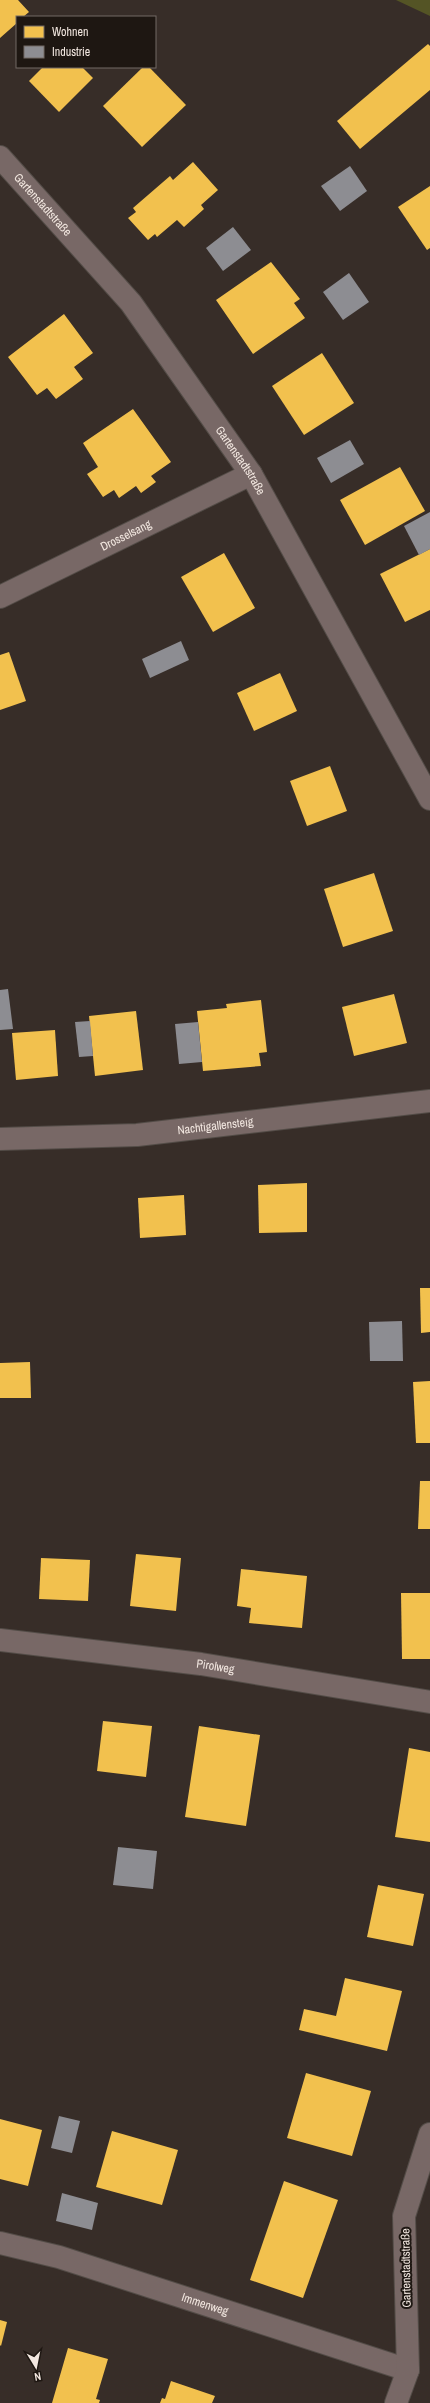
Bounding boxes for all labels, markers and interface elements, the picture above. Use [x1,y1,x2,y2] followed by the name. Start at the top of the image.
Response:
[16,16,156,68] legend
[52,24,88,40] text: Wohnen
[52,44,90,60] text: Industrie
[10,170,75,240] street label: Gartenstadtstraße
[212,423,269,498] street label: Gartenstadtstraße
[98,516,154,555] street label: Drosselsang
[177,1114,255,1138] street label: Nachtigallensteig
[195,1656,236,1678] street label: Pirolweg
[397,2228,415,2308] street label: Gartenstadtstraße
[180,2289,231,2319] street label: Immenweg
[16,2347,56,2387] north arrow
[33,2369,42,2384] text: N

